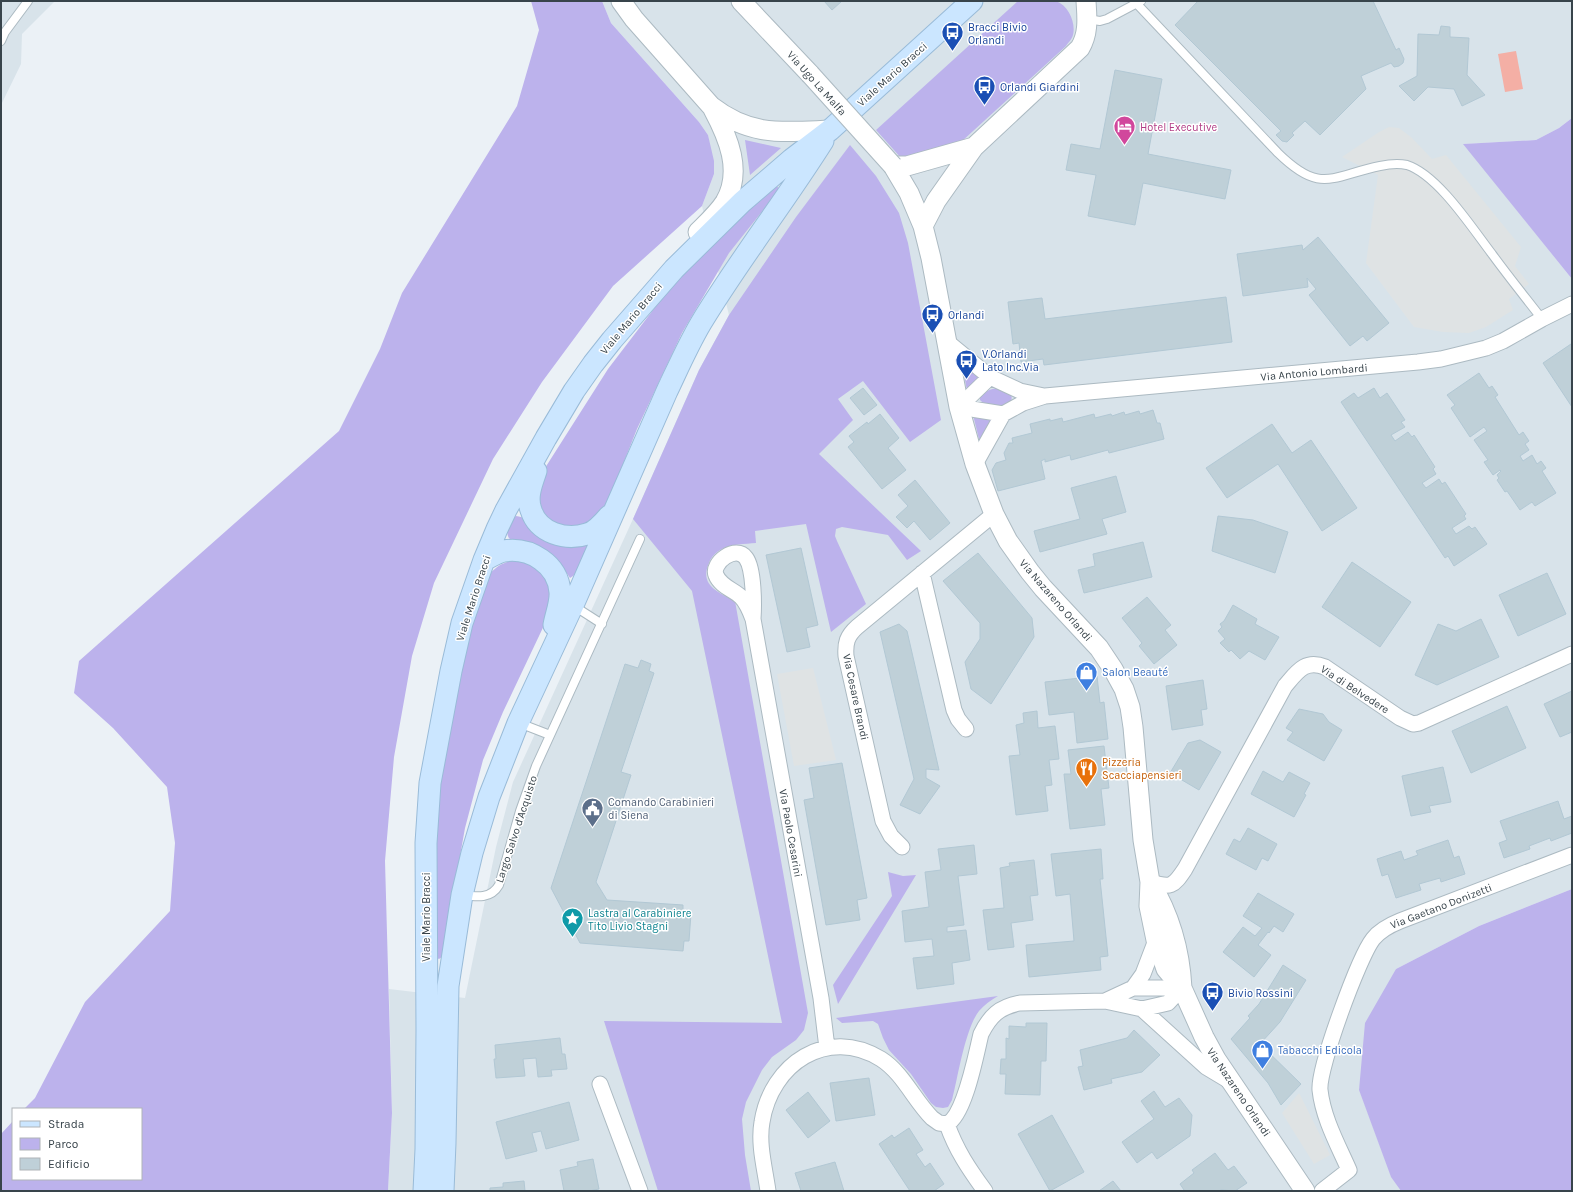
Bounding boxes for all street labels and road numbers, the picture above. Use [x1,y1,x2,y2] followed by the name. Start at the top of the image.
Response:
[855,40,930,109] street label: Viale Mario Bracci
[784,48,849,118] street label: Via Ugo La Malfa
[598,280,665,357] street label: Viale Mario Bracci
[1260,361,1368,384] street label: Via Antonio Lombardi
[453,554,494,643] street label: Viale Mario Bracci
[1016,557,1095,644] street label: Via Nazareno Orlandi
[840,653,871,741] street label: Via Cesare Brandi
[1318,662,1392,717] street label: Via di Belvedere
[493,774,540,884] street label: Largo Salvo d'Acquisto
[776,788,805,878] street label: Via Paolo Cesarini
[420,872,433,962] street label: Viale Mario Bracci
[1388,881,1494,932] street label: Via Gaetano Donizetti
[1204,1045,1273,1139] street label: Via Nazareno Orlandi

